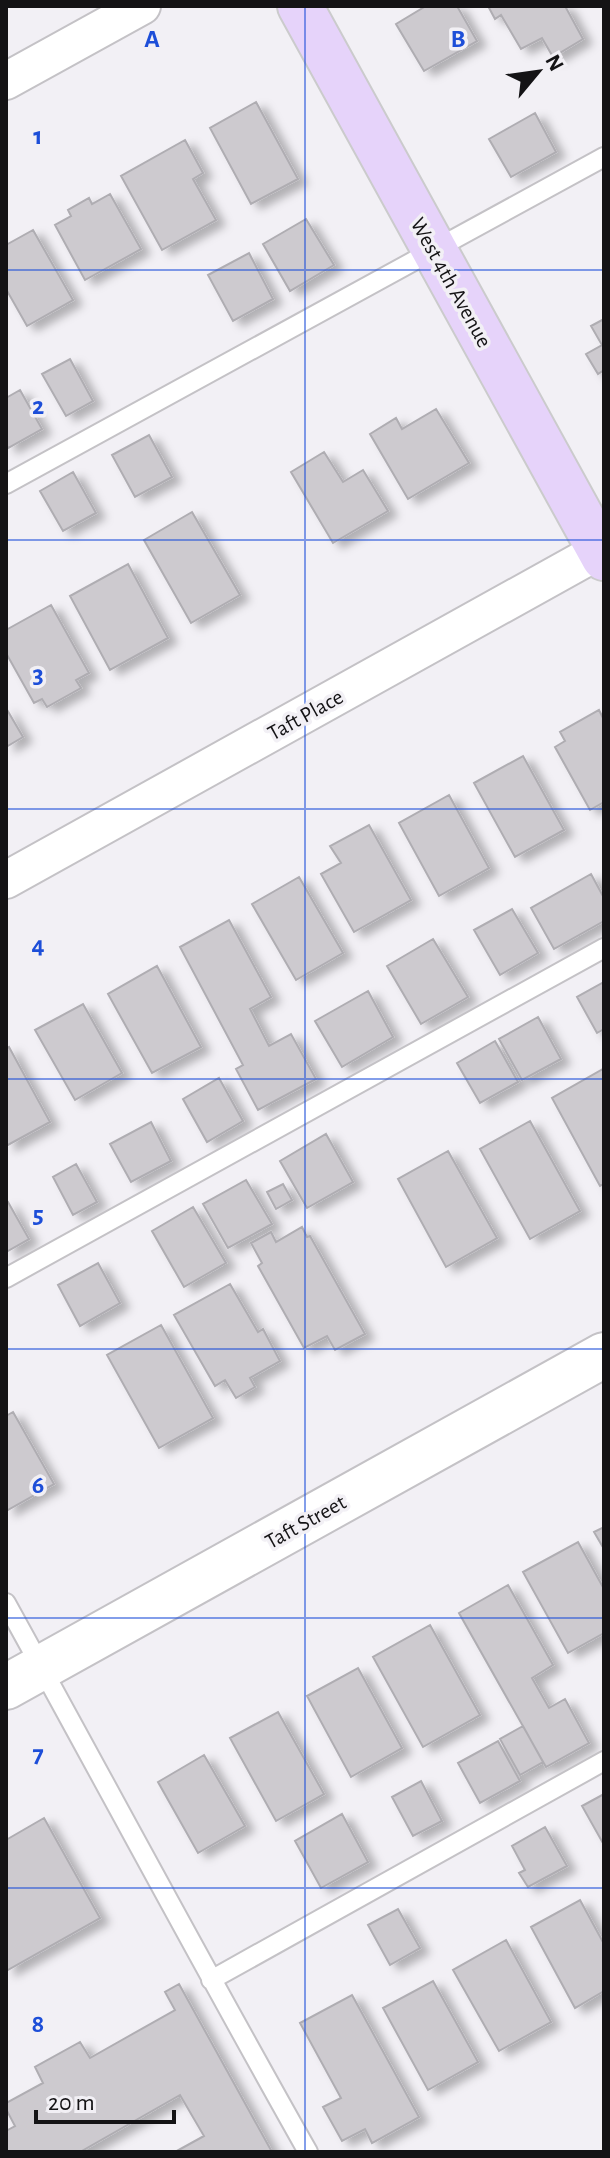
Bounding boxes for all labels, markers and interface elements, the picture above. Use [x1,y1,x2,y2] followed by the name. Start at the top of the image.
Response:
[144,26,160,52] text: A
[450,26,466,52] text: B
[498,32,578,112] north arrow
[541,51,568,75] text: N
[33,123,43,149] text: 1
[406,214,496,351] street label: West 4th Avenue
[32,393,44,419] text: 2
[32,662,44,688] text: 3
[264,685,347,744] street label: Taft Place
[31,932,45,958] text: 4
[32,1202,44,1228] text: 5
[32,1472,44,1498] text: 6
[261,1491,350,1553] street label: Taft Street
[32,1741,44,1767] text: 7
[32,2011,44,2037] text: 8
[36,2074,174,2124] scale bar
[48,2091,95,2115] text: 20 m

